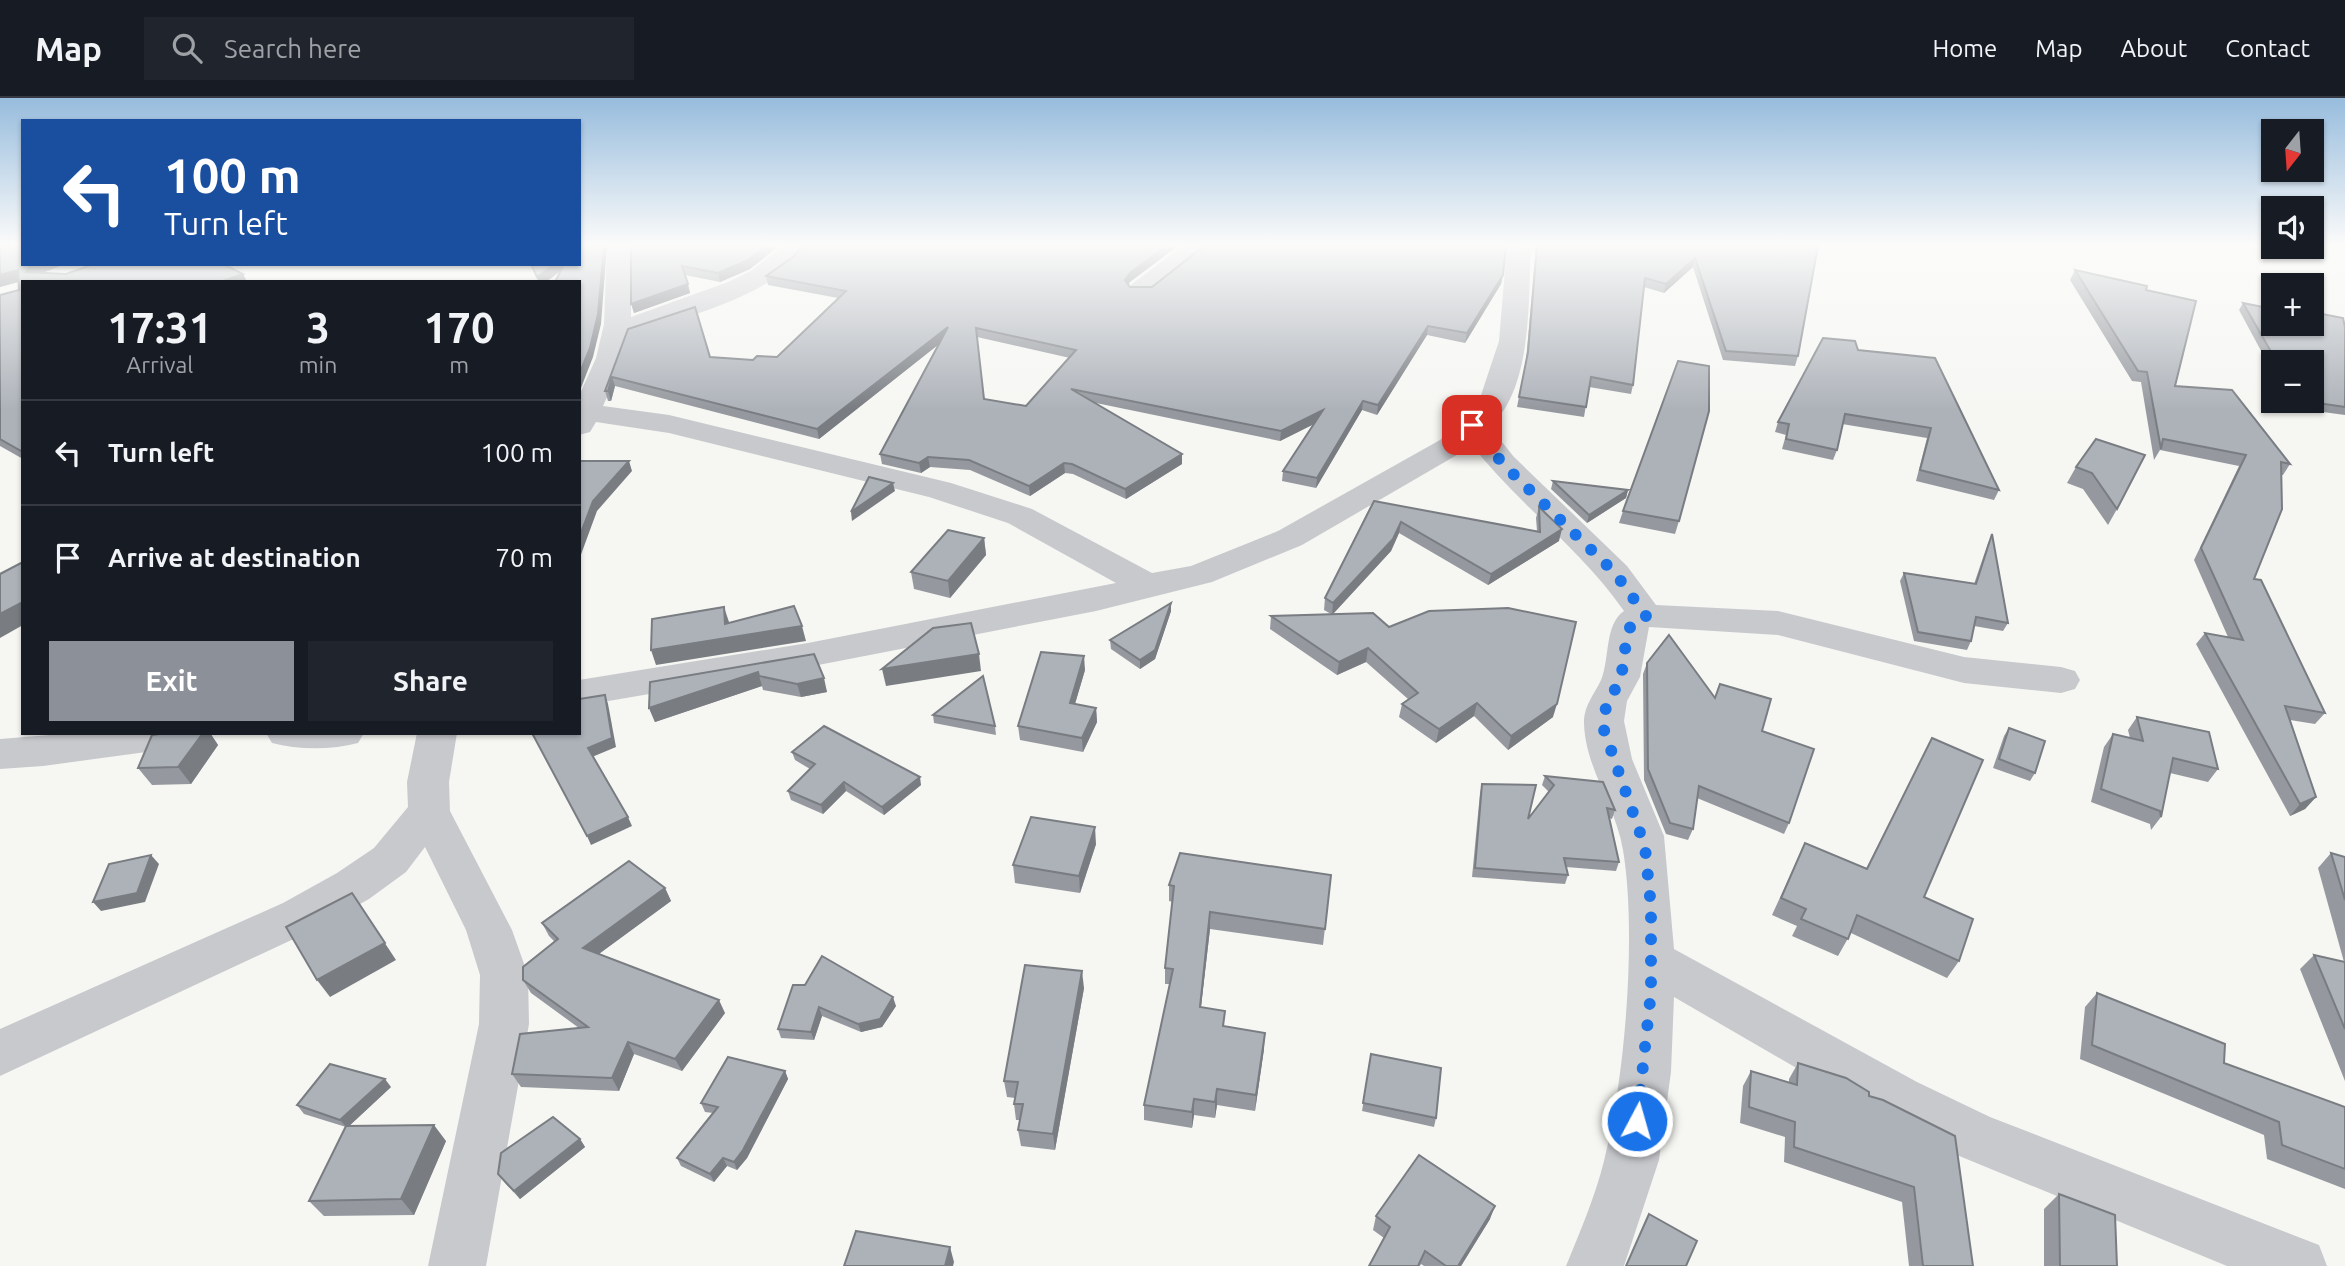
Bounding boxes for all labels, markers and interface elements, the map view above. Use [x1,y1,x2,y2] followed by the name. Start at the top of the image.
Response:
[144,17,634,80] search box
[168,29,206,67] icon: search
[35,30,102,67] text: Map
[224,34,362,63] text: Search here
[1932,35,1997,62] text: Home
[2035,35,2082,62] text: Map
[2120,35,2187,62] text: About
[2225,35,2310,62] text: Contact
[2261,119,2324,182] north arrow
[2261,119,2324,413] map controls
[49,147,140,238] icon: left
[164,147,301,202] text: 100 m
[2261,196,2324,259] button: sound
[164,205,288,241] text: Turn left
[2261,273,2324,336] button: +
[107,304,212,351] text: 17:31
[306,304,330,351] text: 3
[424,304,495,351] text: 170
[2261,350,2324,413] button: −
[126,352,193,377] text: Arrival
[299,352,337,377] text: min
[449,352,469,377] text: m
[1442,395,1502,455] pin
[1453,406,1491,444] icon: arrive
[49,434,87,472] icon: left
[108,438,214,467] text: Turn left
[481,438,553,467] text: 100 m
[49,539,87,577] icon: arrive
[108,543,361,572] text: Arrive at destination
[495,543,553,572] text: 70 m
[49,641,294,721] button: Exit
[308,641,553,721] button: Share
[1600,1084,1674,1158] position arrow

